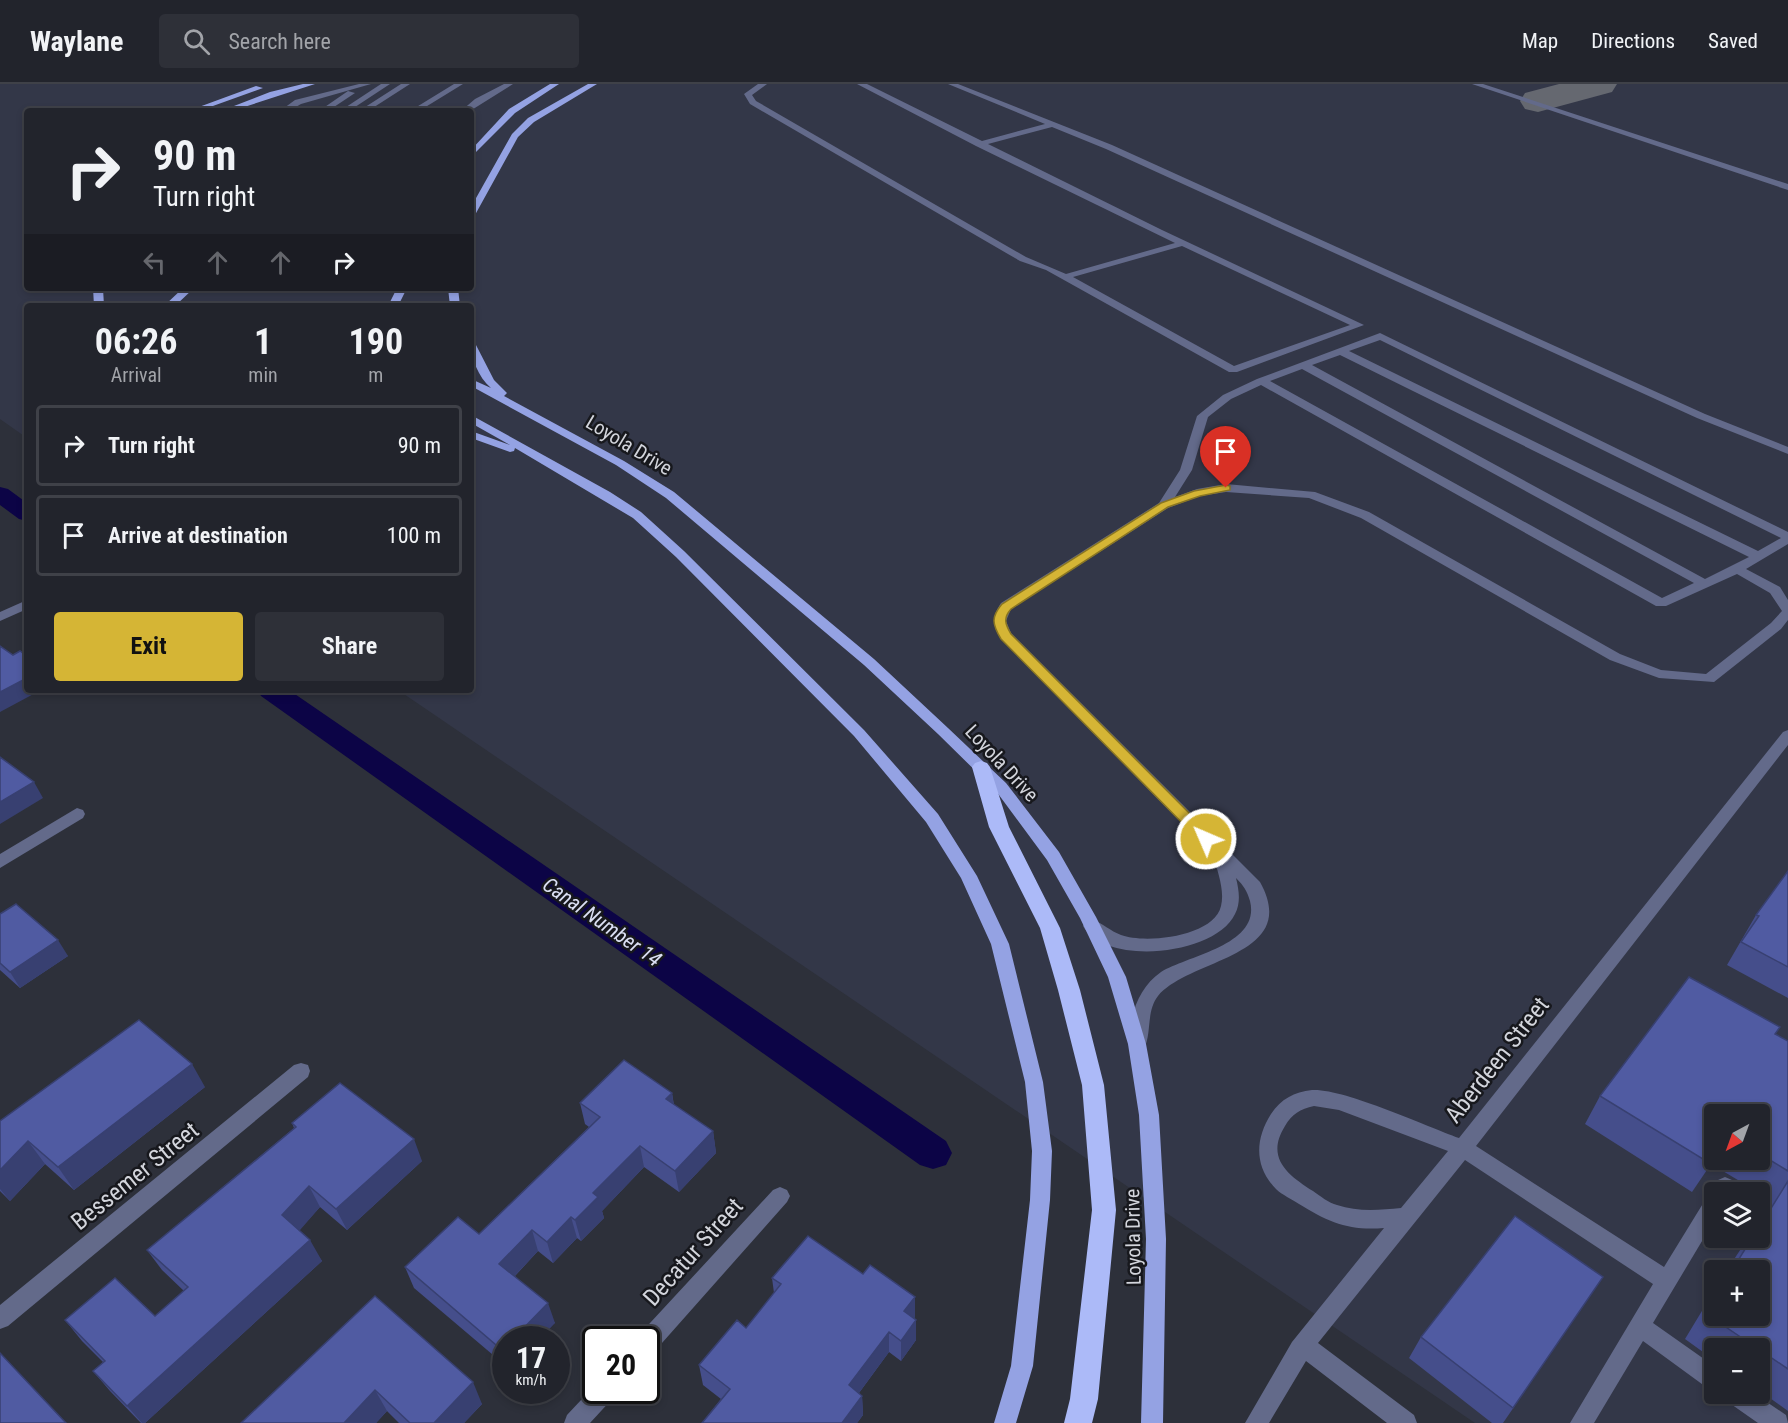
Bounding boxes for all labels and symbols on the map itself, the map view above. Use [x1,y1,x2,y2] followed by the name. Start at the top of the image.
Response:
[582,410,676,480] street label: Loyola Drive
[1200,426,1251,488] pin
[960,720,1044,806] street label: Loyola Drive
[1174,807,1238,871] position arrow
[538,872,666,972] water label: Canal Number 14
[1439,992,1555,1128] street label: Aberdeen Street
[1704,1104,1770,1170] north arrow
[66,1116,204,1236] street label: Bessemer Street
[1120,1189,1146,1285] street label: Loyola Drive
[637,1192,749,1312] street label: Decatur Street
[582,1326,660,1404] speed limit sign: 20

